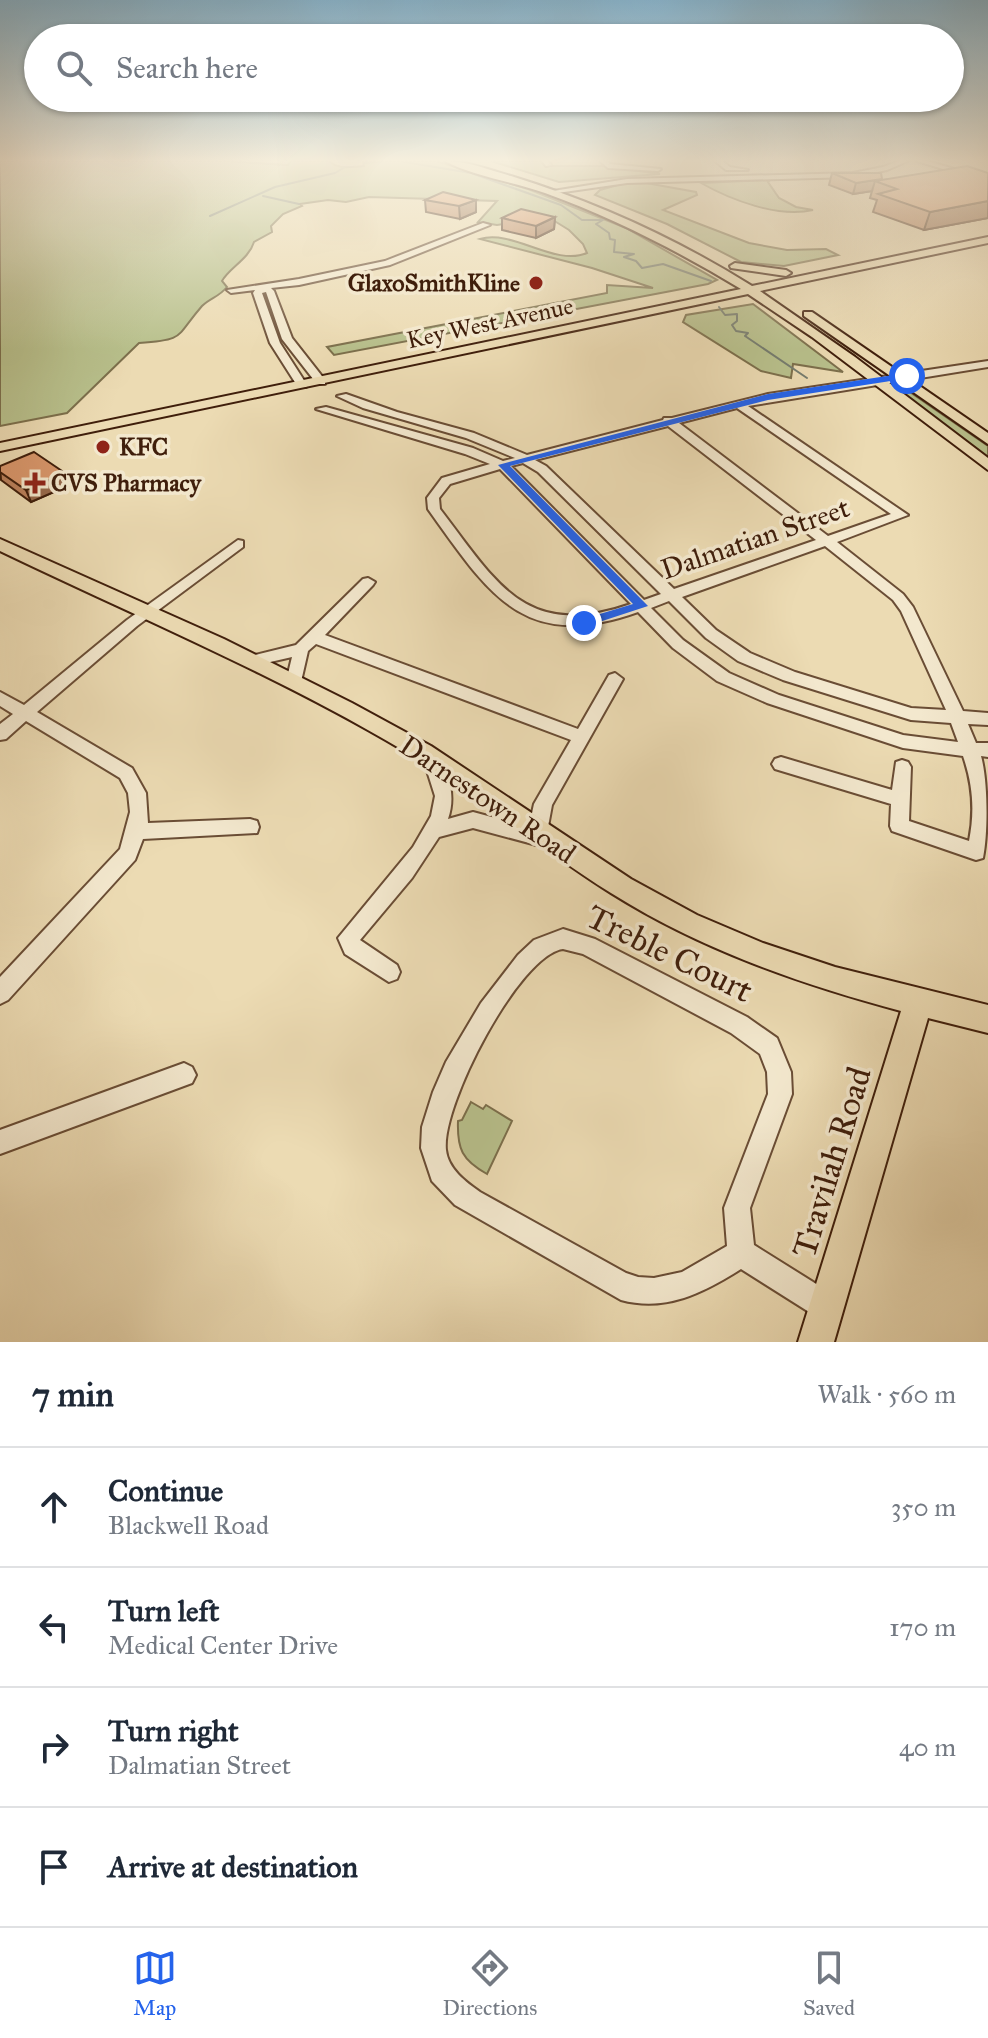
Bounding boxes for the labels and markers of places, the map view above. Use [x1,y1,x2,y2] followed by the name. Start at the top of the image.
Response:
[348,268,520,298] place label: GlaxoSmithKline
[527,274,545,292] marker: GlaxoSmithKline
[119,432,168,462] place label: KFC
[94,438,112,456] marker: KFC
[51,468,203,498] place label: CVS Pharmacy
[26,474,44,492] marker: CVS Pharmacy

